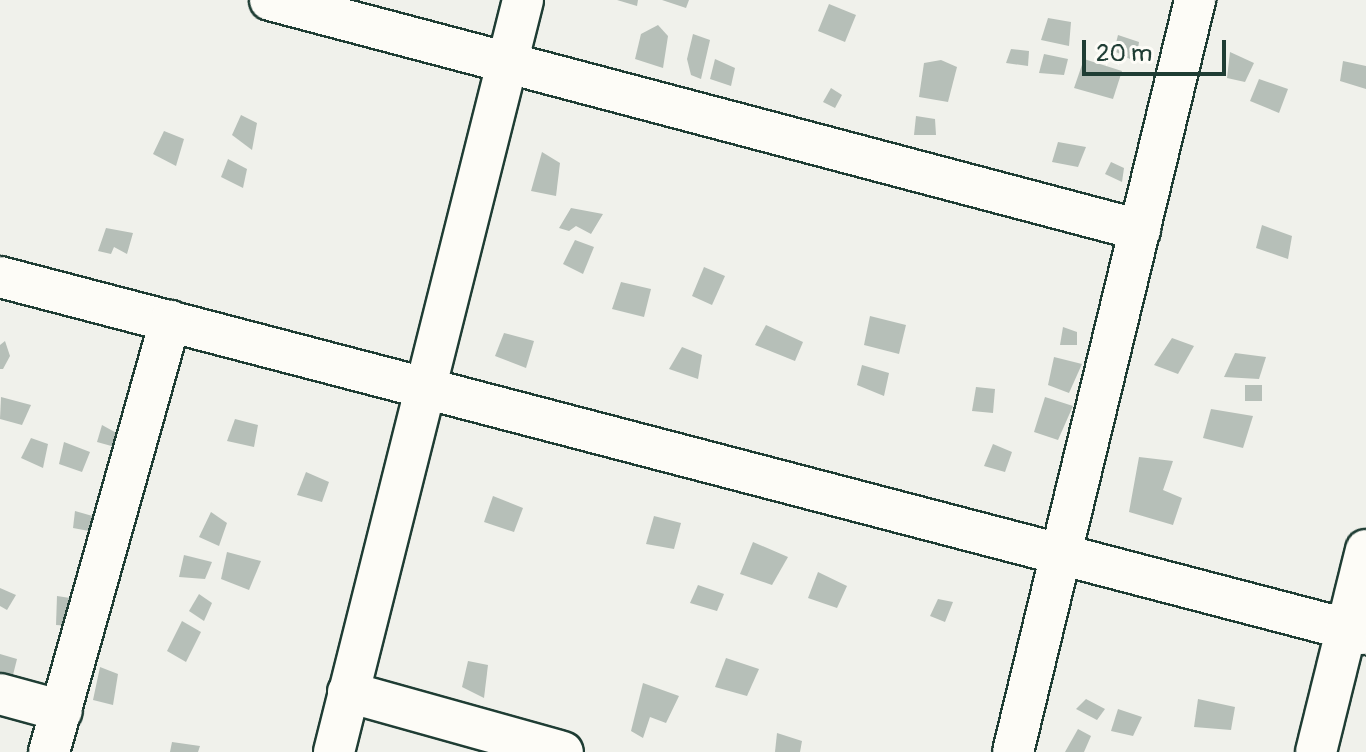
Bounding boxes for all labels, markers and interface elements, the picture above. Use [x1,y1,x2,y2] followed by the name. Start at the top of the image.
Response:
[1086,24,1230,74] scale bar
[1096,39,1152,68] text: 20 m

